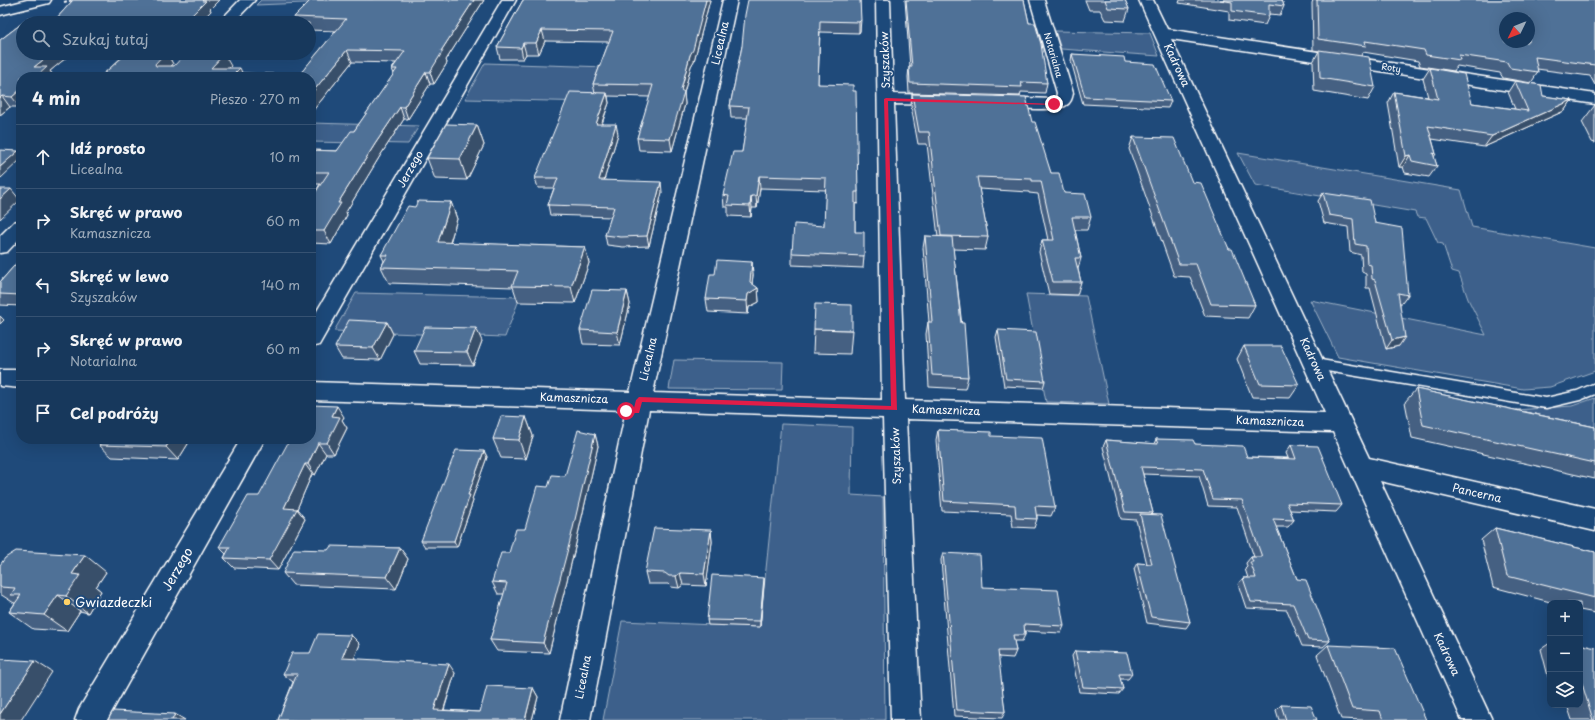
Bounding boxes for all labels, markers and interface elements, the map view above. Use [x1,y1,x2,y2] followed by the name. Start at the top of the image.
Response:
[1499,12,1535,48] north arrow
[16,16,316,60] search box
[706,19,733,66] street label: Licealna
[30,27,52,49] icon: search
[62,27,149,50] text: Szukaj tutaj
[1041,30,1067,79] street label: Notarialna
[875,31,894,89] street label: Szyszaków
[1160,40,1195,90] street label: Kadrowa
[1380,59,1402,75] street label: Roty
[32,85,80,111] text: 4 min
[210,89,300,108] text: Pieszo · 270 m
[1045,95,1063,113] route end
[70,136,145,159] text: Idź prosto
[32,146,54,168] icon: ahead
[270,147,300,166] text: 10 m
[392,147,427,190] street label: Jerzego
[70,159,123,178] text: Licealna
[70,200,183,223] text: Skręć w prawo
[32,210,54,232] icon: right
[266,211,300,230] text: 60 m
[70,223,151,242] text: Kamasznicza
[70,264,169,287] text: Skręć w lewo
[32,274,54,296] icon: left
[261,275,300,294] text: 140 m
[70,287,137,306] text: Szyszaków
[70,328,183,351] text: Skręć w prawo
[1296,334,1331,384] street label: Kadrowa
[634,335,661,382] street label: Licealna
[32,338,54,360] icon: right
[266,339,300,358] text: 60 m
[70,351,137,370] text: Notarialna
[540,388,609,407] street label: Kamasznicza
[912,400,981,419] street label: Kamasznicza
[70,401,158,424] text: Cel podróży
[32,402,54,424] icon: arrive
[617,402,635,420] route start
[1236,411,1305,430] street label: Kamasznicza
[886,427,905,485] street label: Szyszaków
[1451,479,1503,506] street label: Pancerna
[156,543,197,594] street label: Jerzego
[75,592,152,611] place label: Gwiazdeczki
[62,597,72,607] marker: Gwiazdeczki
[1547,600,1583,708] map controls
[1547,600,1583,636] button: +
[1430,629,1465,679] street label: Kadrowa
[1547,636,1583,672] button: −
[570,653,595,700] street label: Licealna
[1547,672,1583,708] button: layers

